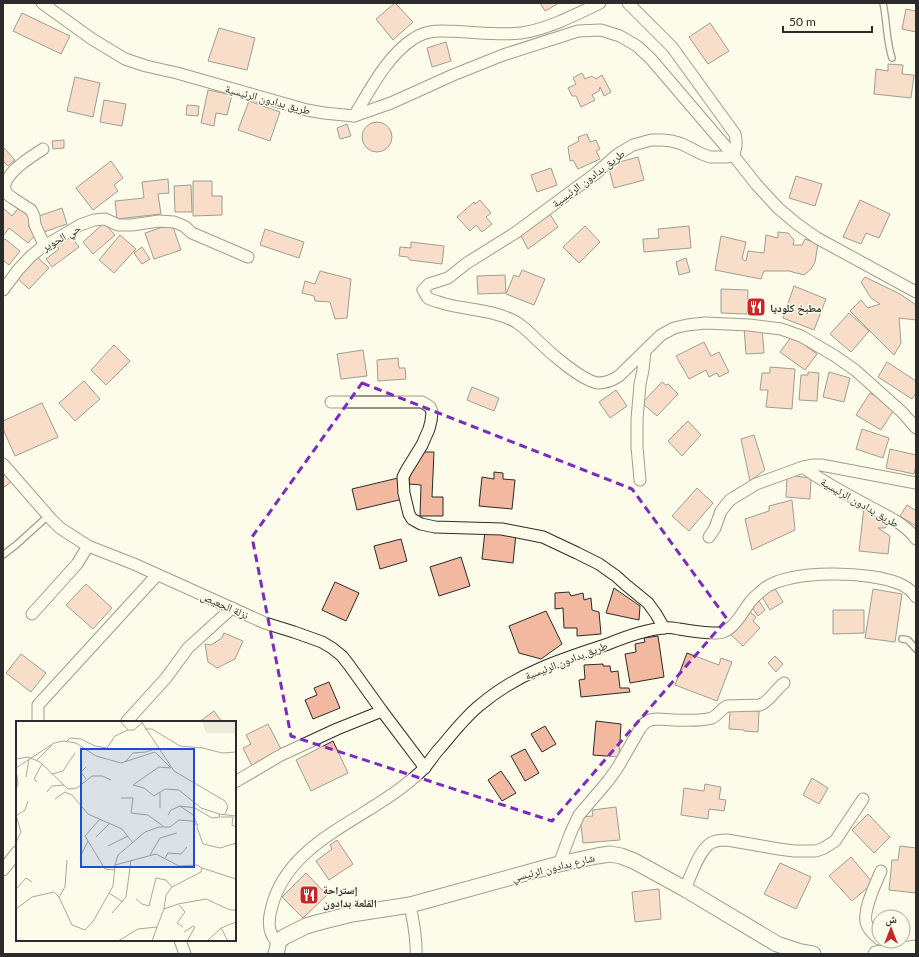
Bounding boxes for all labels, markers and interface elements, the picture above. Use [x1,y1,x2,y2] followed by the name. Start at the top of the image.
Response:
[783,8,872,34] scale bar
[789,14,816,29] text: 50 m
[224,81,312,118] street label: طريق بدادون الرئيسية
[549,146,628,210] street label: طريق بدادون الرئيسية
[38,221,84,256] street label: حي الحوير
[745,296,767,318] restaurant icon: مطبخ كلوديا
[770,301,821,316] place label: مطبخ كلوديا
[818,474,901,530] street label: طريق بدادون الرئيسية
[199,589,251,622] street label: نزلة الجعيص
[523,638,610,683] street label: طريق بدادون الرئيسية
[16,721,236,941] inset map
[510,850,596,886] street label: شارع بدادون الرئيسي
[323,883,377,911] place label: إستراحة القلعة بدادون
[298,884,320,906] restaurant icon: إستراحة القلعة بدادون
[871,909,911,949] north arrow
[885,912,897,927] text: ش

